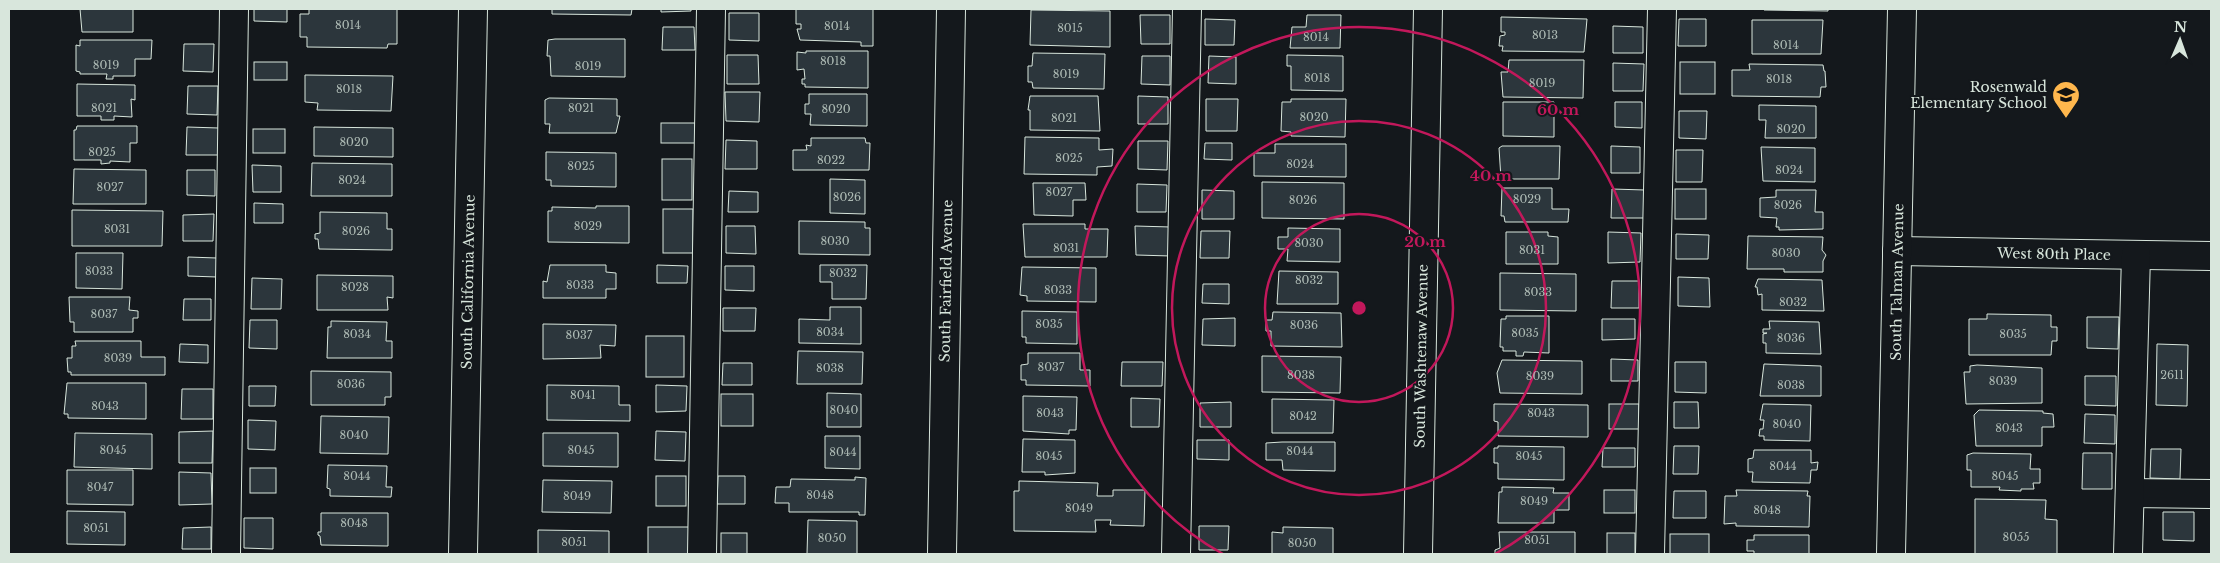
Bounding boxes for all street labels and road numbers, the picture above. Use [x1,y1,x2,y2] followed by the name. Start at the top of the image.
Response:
[457,194,479,370] street label: South California Avenue
[936,200,956,362] street label: South Fairfield Avenue
[1887,203,1907,361] street label: South Talman Avenue
[1996,244,2111,264] street label: West 80th Place
[1410,264,1432,448] street label: South Washtenaw Avenue

